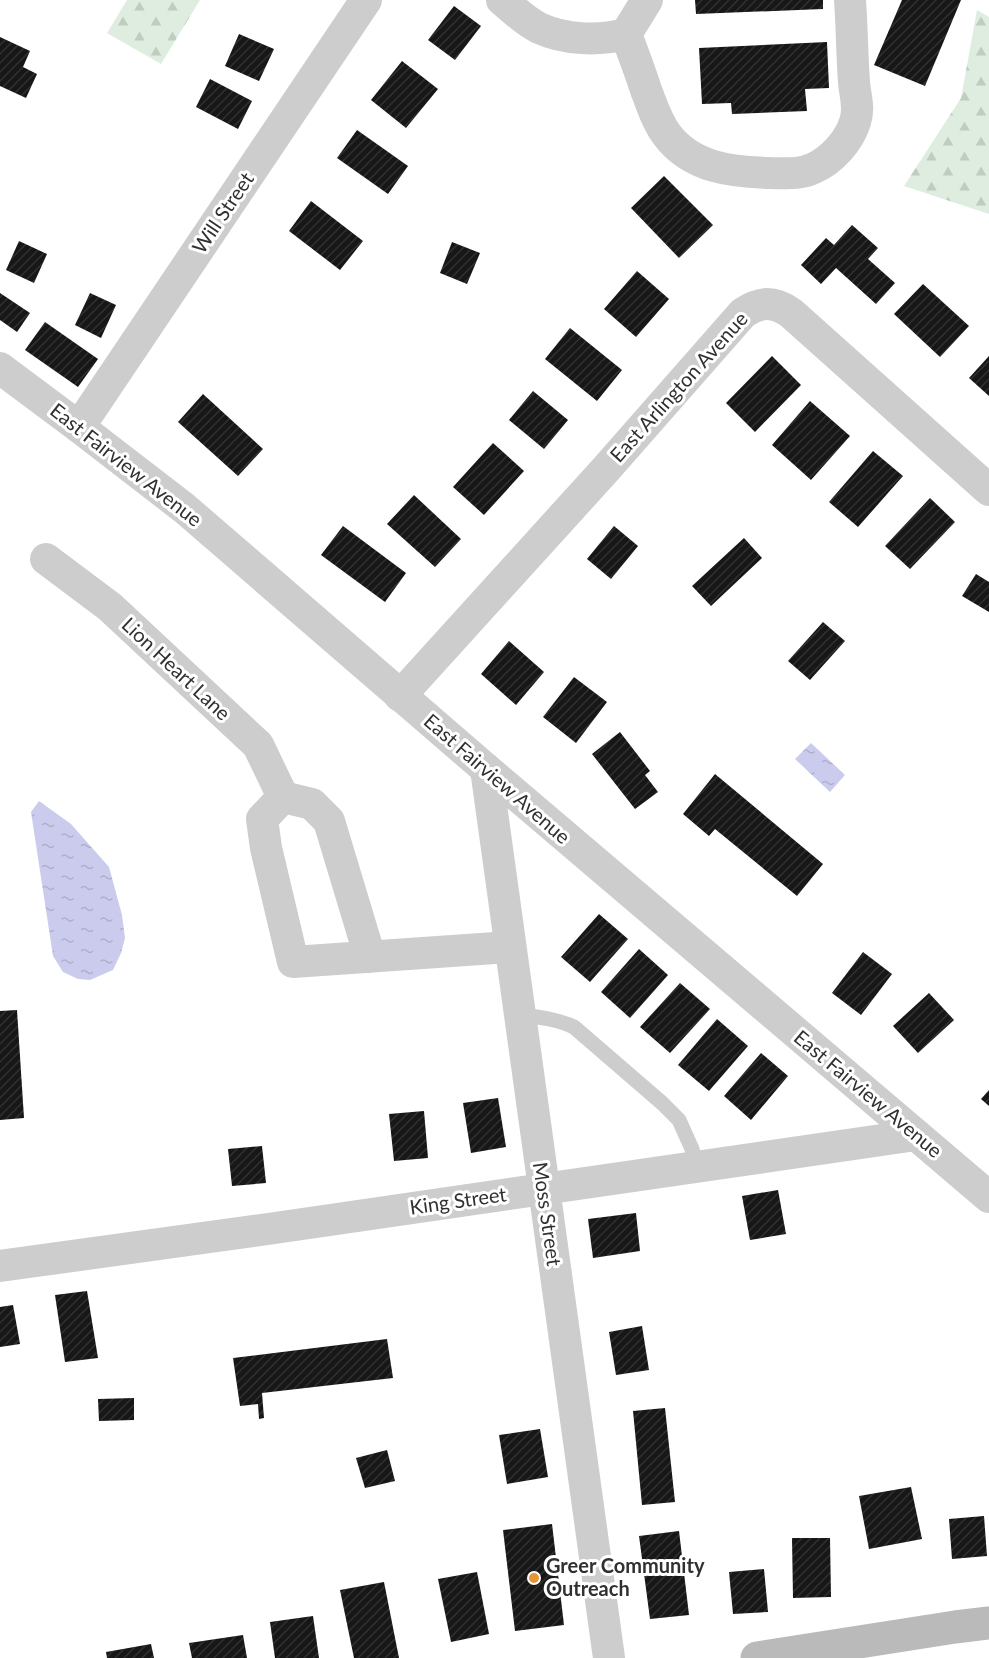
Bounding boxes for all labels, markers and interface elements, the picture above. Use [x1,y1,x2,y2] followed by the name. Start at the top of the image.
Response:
[186,167,258,258] street label: Will Street
[605,306,752,466] street label: East Arlington Avenue
[46,398,207,531] street label: East Fairview Avenue
[117,612,236,725] street label: Lion Heart Lane
[420,708,576,848] street label: East Fairview Avenue
[790,1024,948,1162] street label: East Fairview Avenue
[529,1160,567,1267] street label: Moss Street
[408,1181,508,1219] street label: King Street
[546,1553,705,1600] place label: Greer Community Outreach
[527,1571,541,1585] marker: Greer Community Outreach

